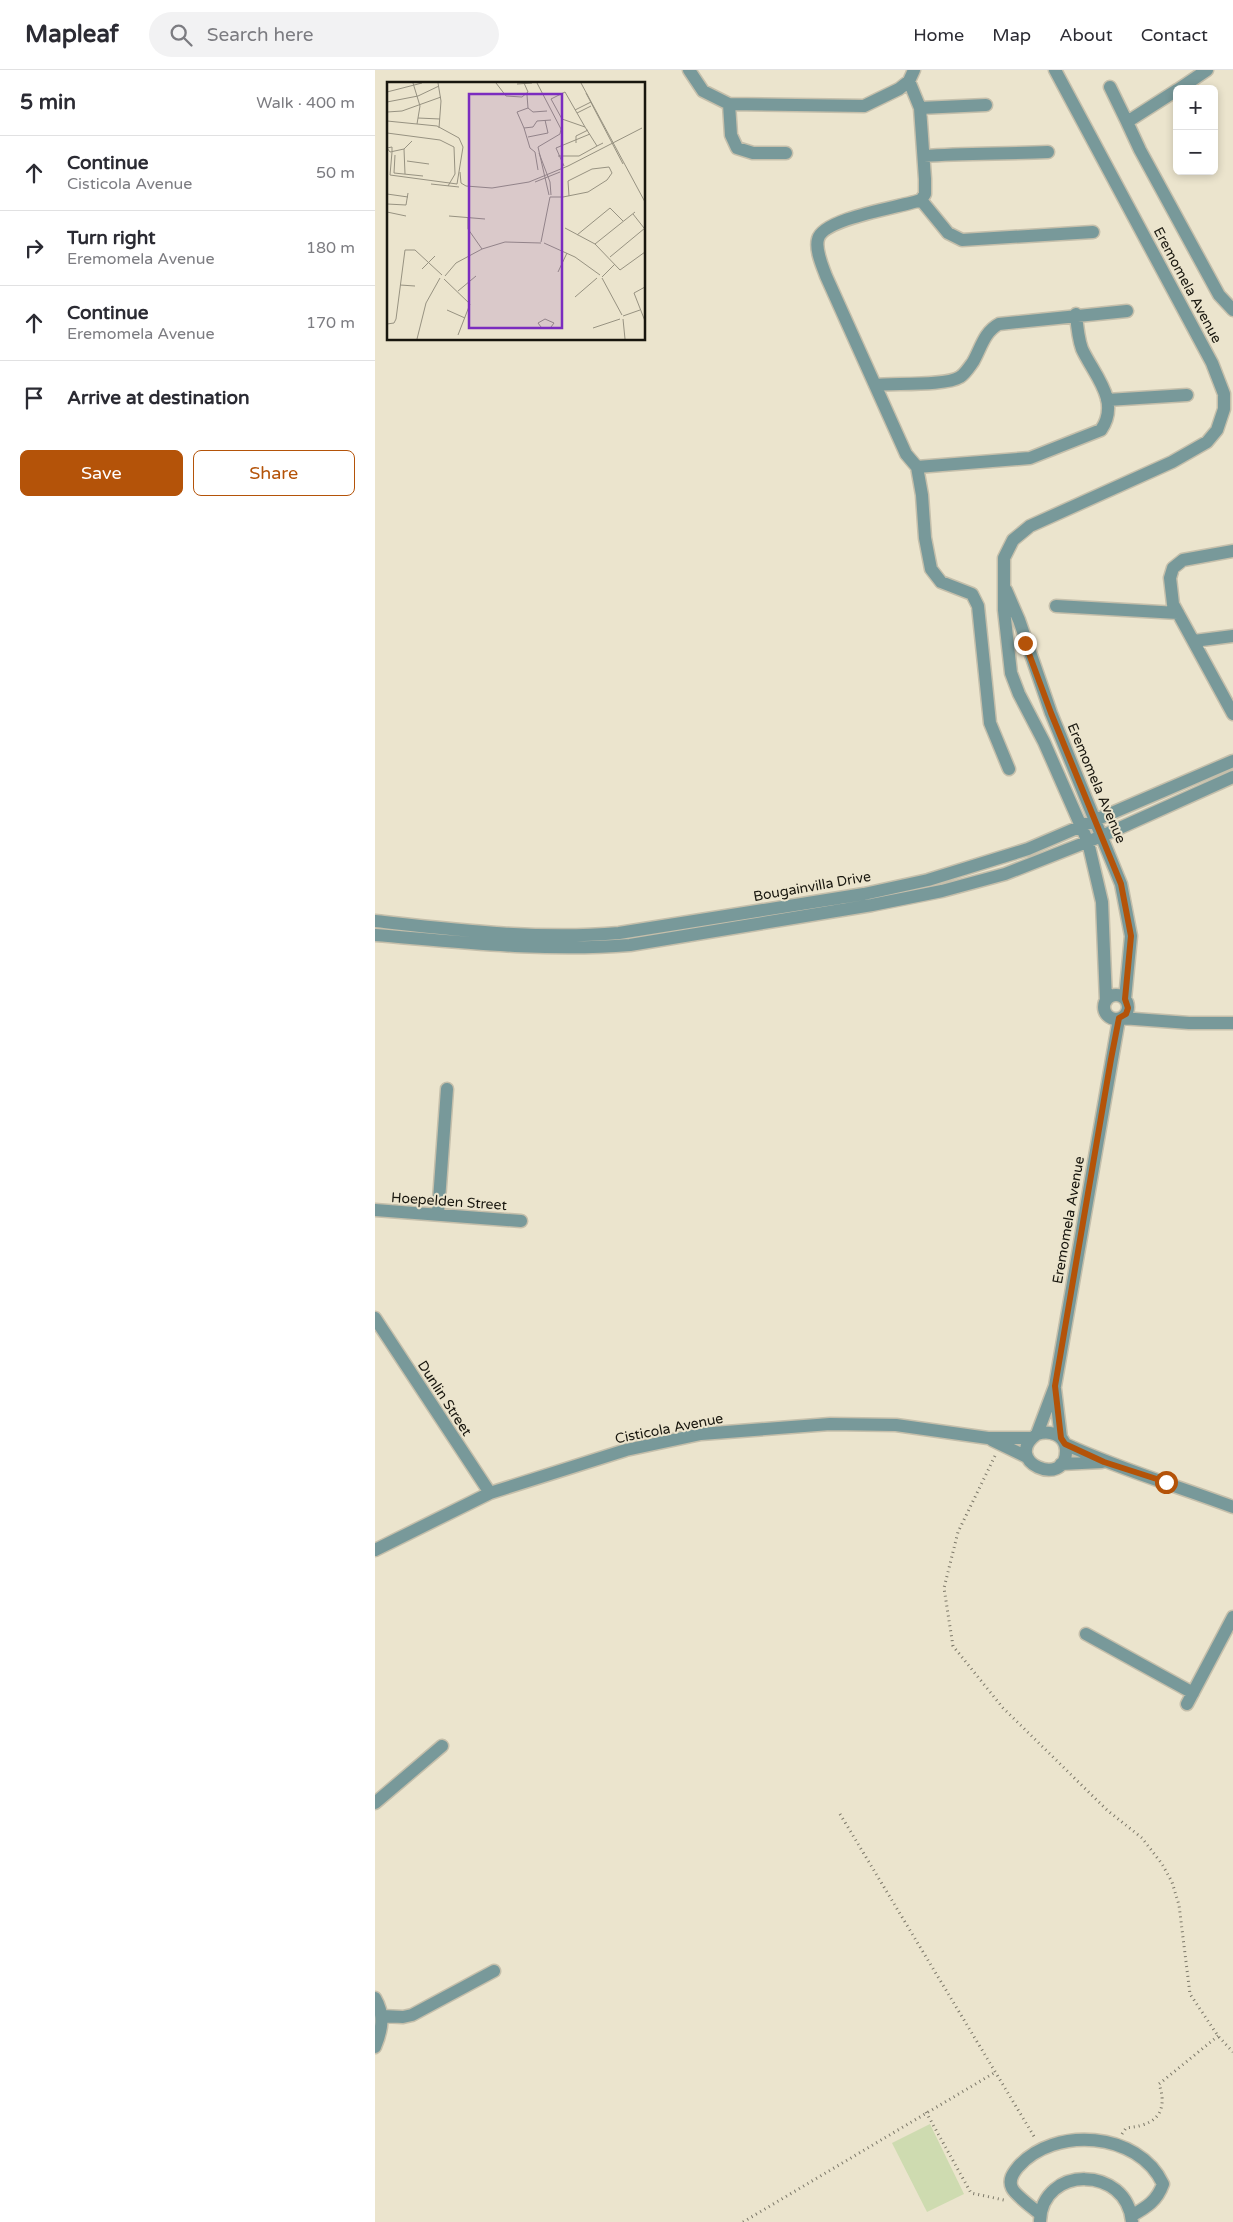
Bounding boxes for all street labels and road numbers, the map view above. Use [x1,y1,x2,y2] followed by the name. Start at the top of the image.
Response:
[1150,224,1225,346] street label: Eremomela Avenue
[1063,720,1130,846] street label: Eremomela Avenue
[752,868,872,905] street label: Bougainvilla Drive
[1049,1155,1088,1285] street label: Eremomela Avenue
[391,1189,508,1214] street label: Hoepelden Street
[414,1357,476,1440] street label: Dunlin Street
[614,1410,725,1447] street label: Cisticola Avenue

